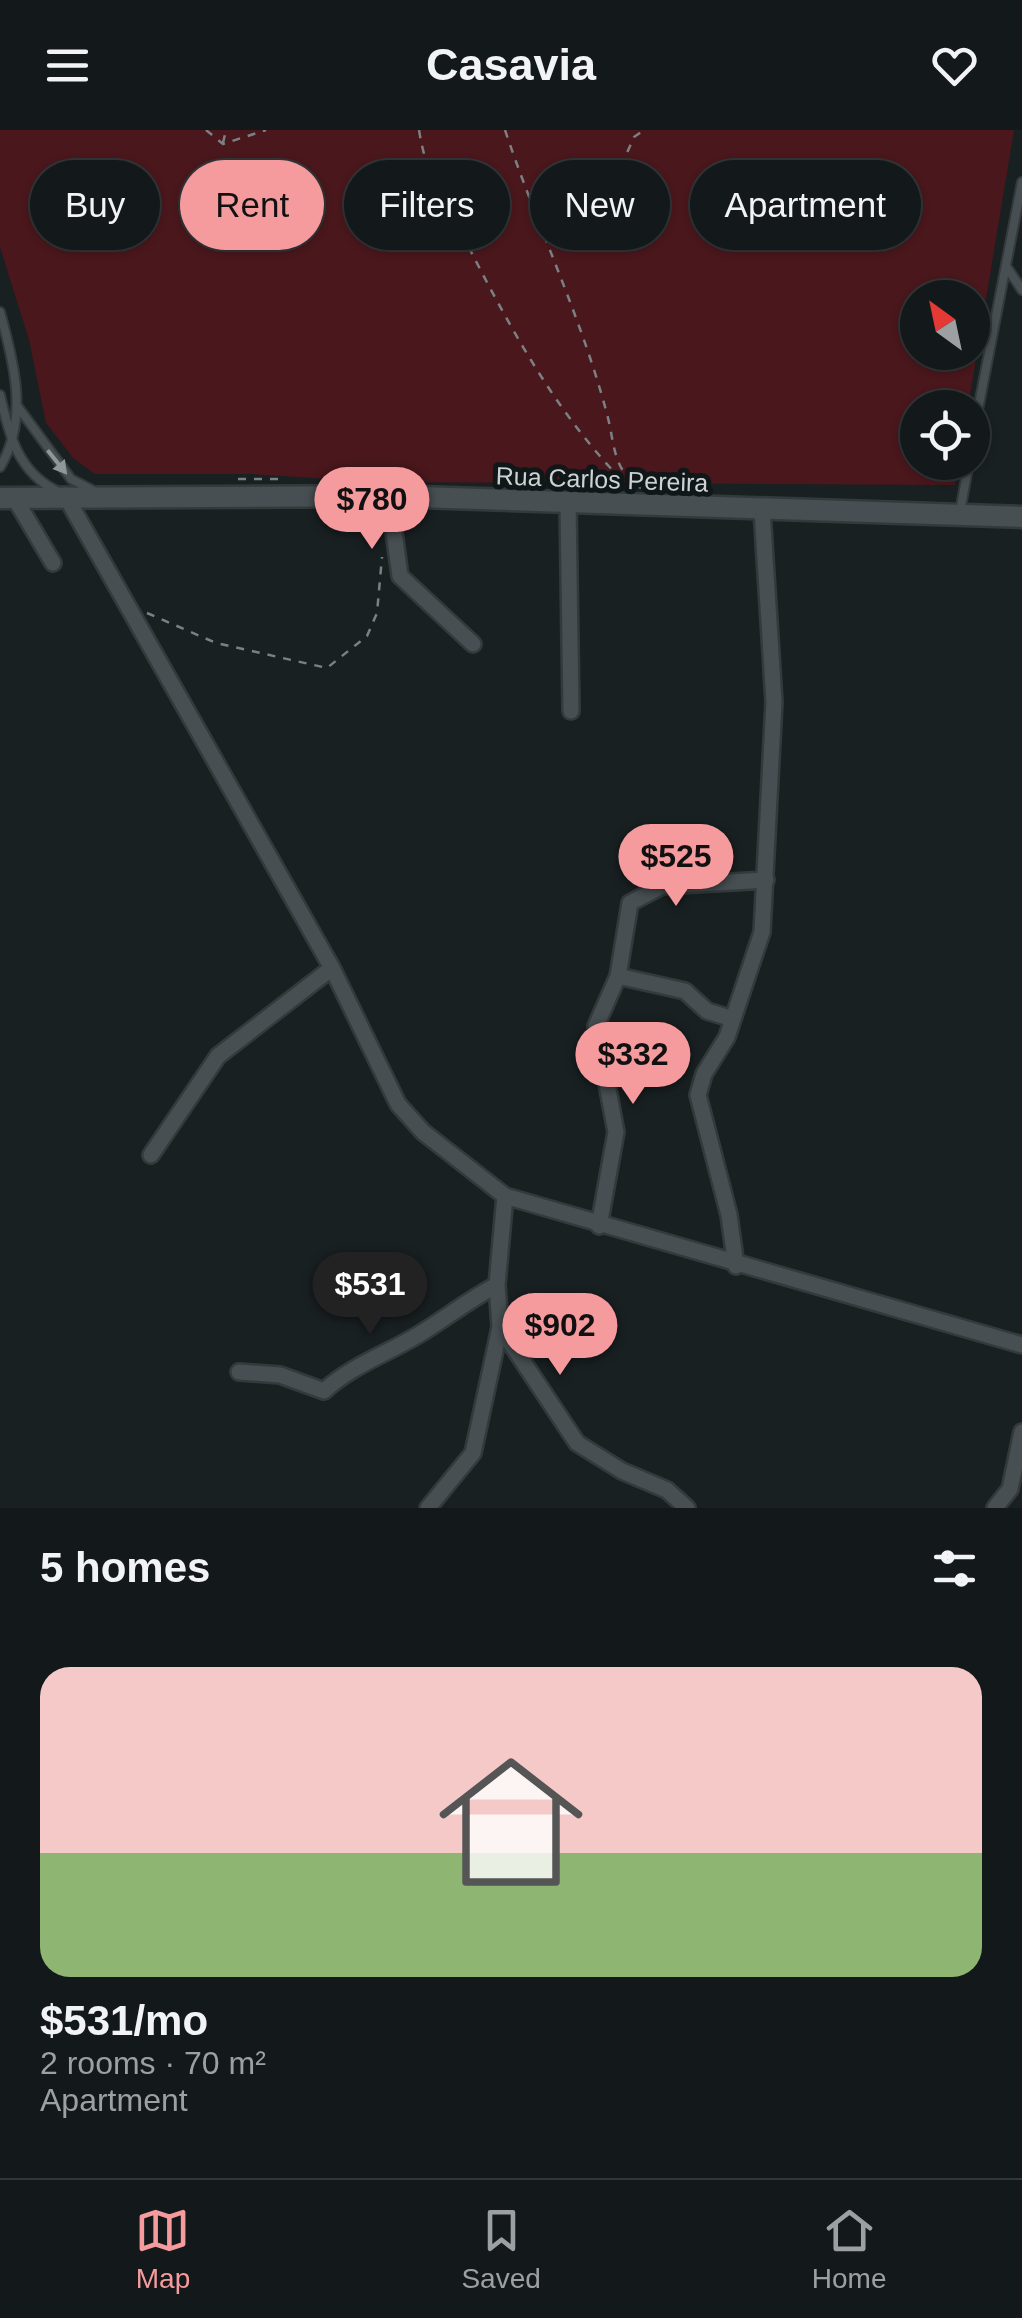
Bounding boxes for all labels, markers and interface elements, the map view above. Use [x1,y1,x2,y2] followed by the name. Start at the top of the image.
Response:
[40,38,95,93] icon: menu
[927,38,982,93] icon: heart
[426,39,596,90] text: Casavia
[30,160,160,250] chip: Buy
[180,160,324,250] chip: Rent
[344,160,510,250] chip: Filters
[530,160,670,250] chip: New
[690,160,921,250] chip: Apartment
[900,280,990,370] north arrow
[900,280,990,480] map controls
[900,390,990,480] button: locate
[46,450,67,475] one-way arrow
[495,461,709,497] street label: Rua Carlos Pereira
[313,467,431,552] pin: $780
[336,481,408,517] text: $780
[617,824,735,909] pin: $525
[640,838,712,874] text: $525
[574,1022,692,1107] pin: $332
[597,1036,669,1072] text: $332
[311,1252,429,1337] pin: $531
[334,1266,406,1302] text: $531
[501,1293,619,1378] pin: $902
[524,1307,596,1343] text: $902
[927,1541,982,1596] icon: filters
[40,1544,210,1591] text: 5 homes
[421,1732,601,1912] icon: home
[40,1997,208,2044] text: $531/mo
[40,2045,266,2081] text: 2 rooms · 70 m²
[40,2082,188,2118] text: Apartment
[135,2203,190,2295] tab: Map
[461,2203,541,2295] tab: Saved
[812,2203,886,2295] tab: Home

